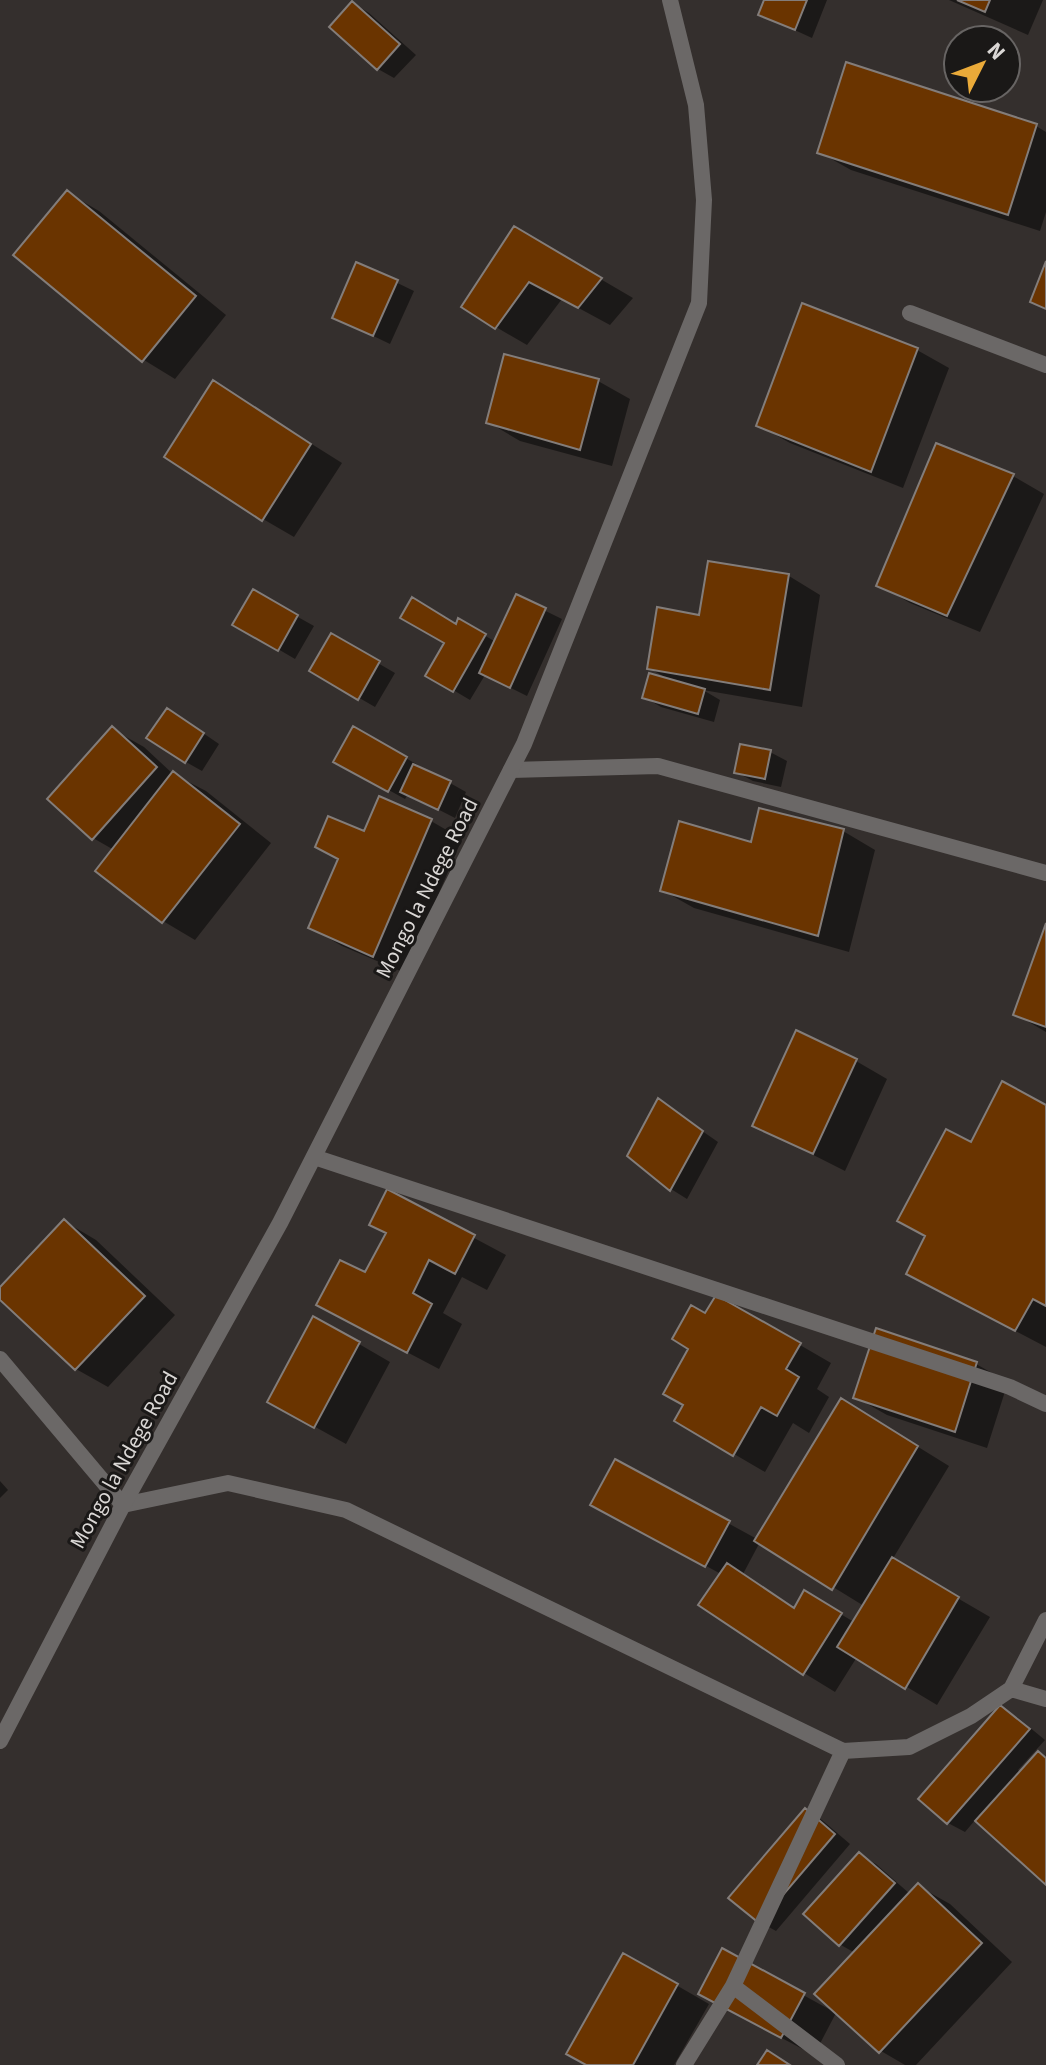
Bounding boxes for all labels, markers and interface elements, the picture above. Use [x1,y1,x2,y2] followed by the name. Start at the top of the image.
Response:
[942,24,1022,104] north arrow
[979,35,1013,67] text: N
[368,792,486,984] street label: Mongo la Ndege Road
[62,1365,186,1555] street label: Mongo la Ndege Road

